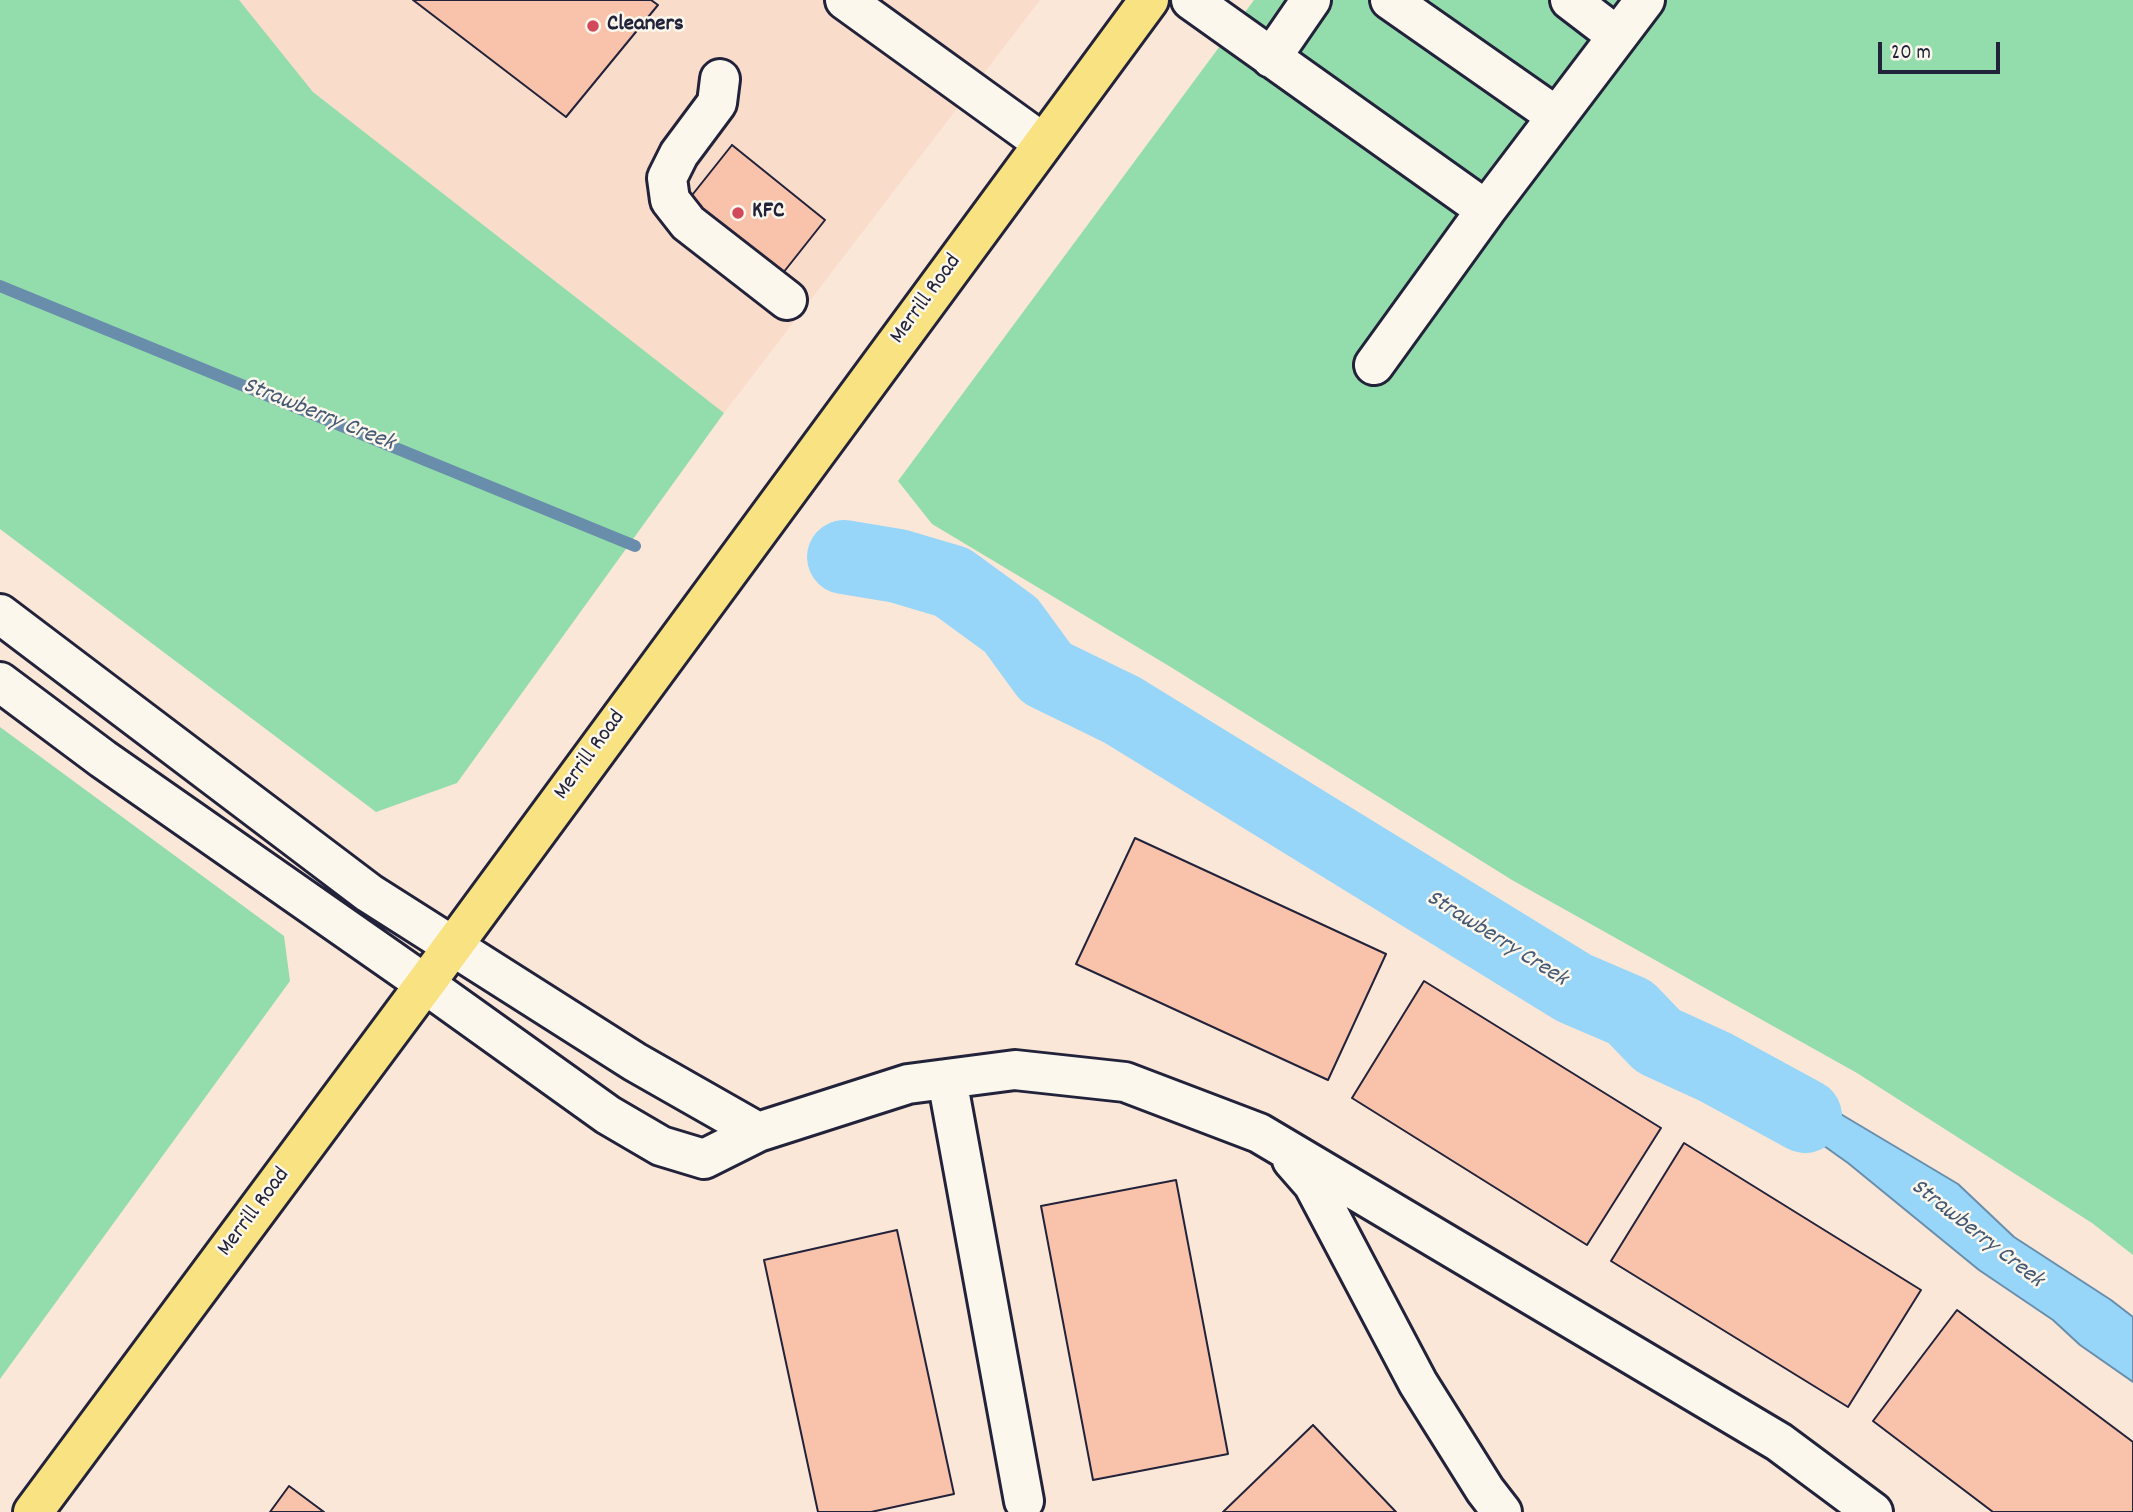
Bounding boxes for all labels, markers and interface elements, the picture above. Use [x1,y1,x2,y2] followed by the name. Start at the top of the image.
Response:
[607,12,684,40] place label: Cleaners
[585,18,601,34] marker: Cleaners
[1881,28,2004,72] scale bar
[1891,39,1931,69] text: 20 m
[752,199,784,227] place label: KFC
[730,205,746,221] marker: KFC
[885,250,969,350] street label: Merrill Road
[238,373,398,459] water label: Strawberry Creek
[549,706,633,806] street label: Merrill Road
[1420,885,1572,995] water label: Strawberry Creek
[213,1163,297,1263] street label: Merrill Road
[1904,1174,2048,1296] water label: Strawberry Creek

